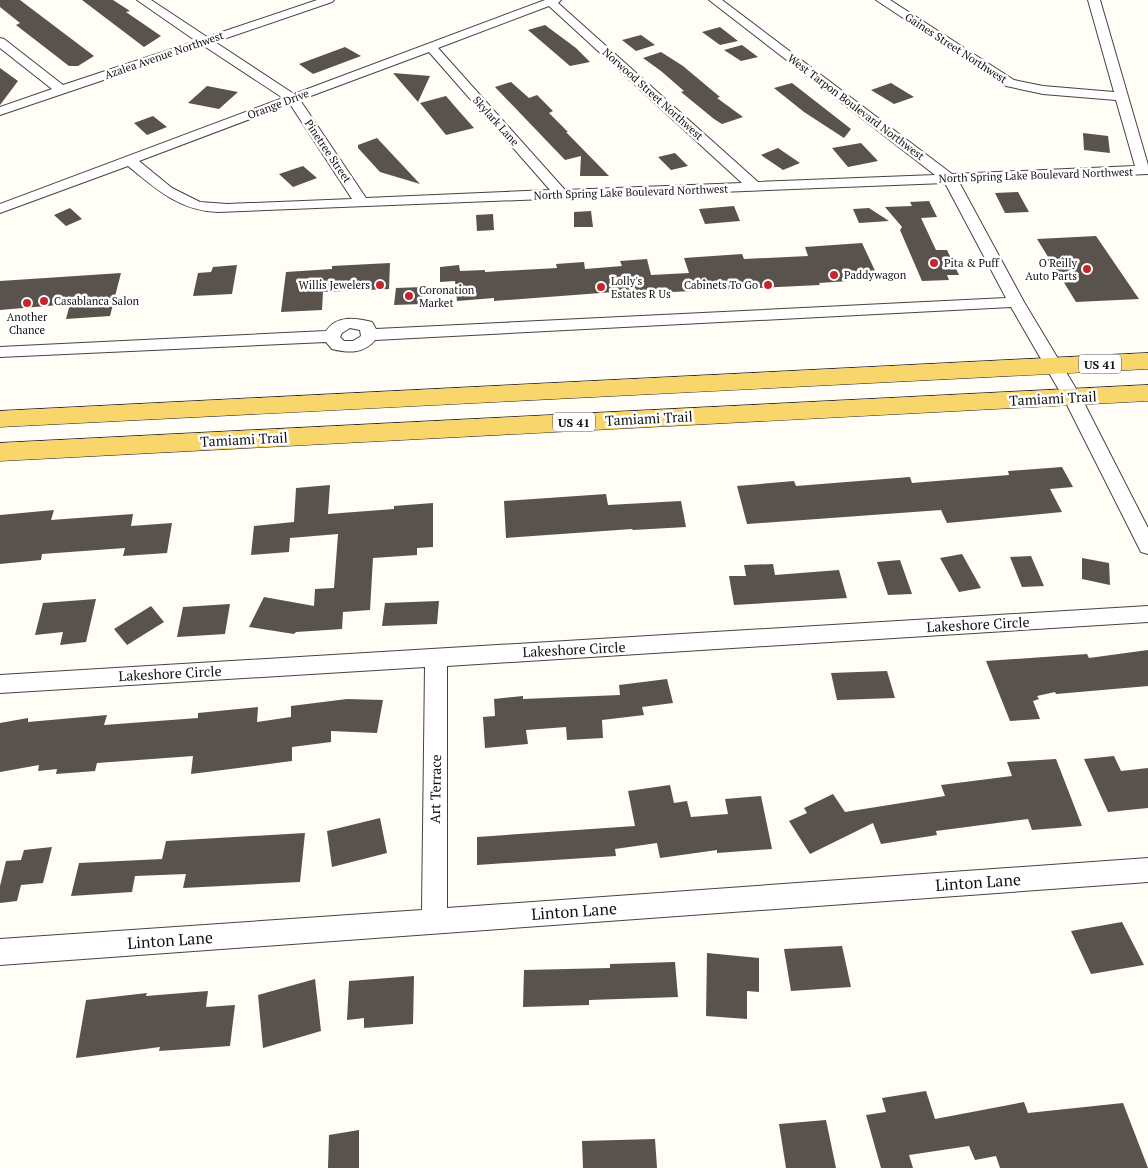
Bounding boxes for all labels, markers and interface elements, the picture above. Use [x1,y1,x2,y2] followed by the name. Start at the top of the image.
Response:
[902,10,1010,86] street label: Gaines Street Northwest
[103,28,225,82] street label: Azalea Avenue Northwest
[600,45,706,143] street label: Norwood Street Northwest
[785,51,927,163] street label: West Tarpon Boulevard Northwest
[245,86,311,122] street label: Orange Drive
[470,93,522,149] street label: Skylark Lane
[302,117,354,185] street label: Pinetree Street
[938,165,1134,185] street label: North Spring Lake Boulevard Northwest
[533,182,729,202] street label: North Spring Lake Boulevard Northwest
[944,256,1000,270] place label: Pita & Puff
[1025,256,1077,283] place label: O'Reilly Auto Parts
[928,257,940,269] marker: Pita & Puff
[1081,263,1093,275] marker: O'Reilly Auto Parts
[844,268,907,282] place label: Paddywagon
[828,269,840,281] marker: Paddywagon
[611,274,671,301] place label: Lolly's Estates R Us
[299,278,370,292] place label: Willis Jewelers
[684,278,758,292] place label: Cabinets To Go
[374,279,386,291] marker: Willis Jewelers
[762,279,774,291] marker: Cabinets To Go
[595,281,607,293] marker: Lolly's Estates R Us
[419,283,475,310] place label: Coronation Market
[403,290,415,302] marker: Coronation Market
[54,294,140,308] place label: Casablanca Salon
[38,295,50,307] marker: Casablanca Salon
[21,297,33,309] marker: Another Chance
[7,310,48,337] place label: Another Chance
[1079,354,1121,374] road number: US 41
[1009,386,1097,410] street label: Tamiami Trail
[605,406,693,430] street label: Tamiami Trail
[553,412,595,432] road number: US 41
[200,427,288,451] street label: Tamiami Trail
[926,612,1030,636] street label: Lakeshore Circle
[522,637,626,661] street label: Lakeshore Circle
[118,661,222,685] street label: Lakeshore Circle
[425,754,445,824] street label: Art Terrace
[934,868,1022,896] street label: Linton Lane
[530,897,618,925] street label: Linton Lane
[126,926,214,954] street label: Linton Lane

